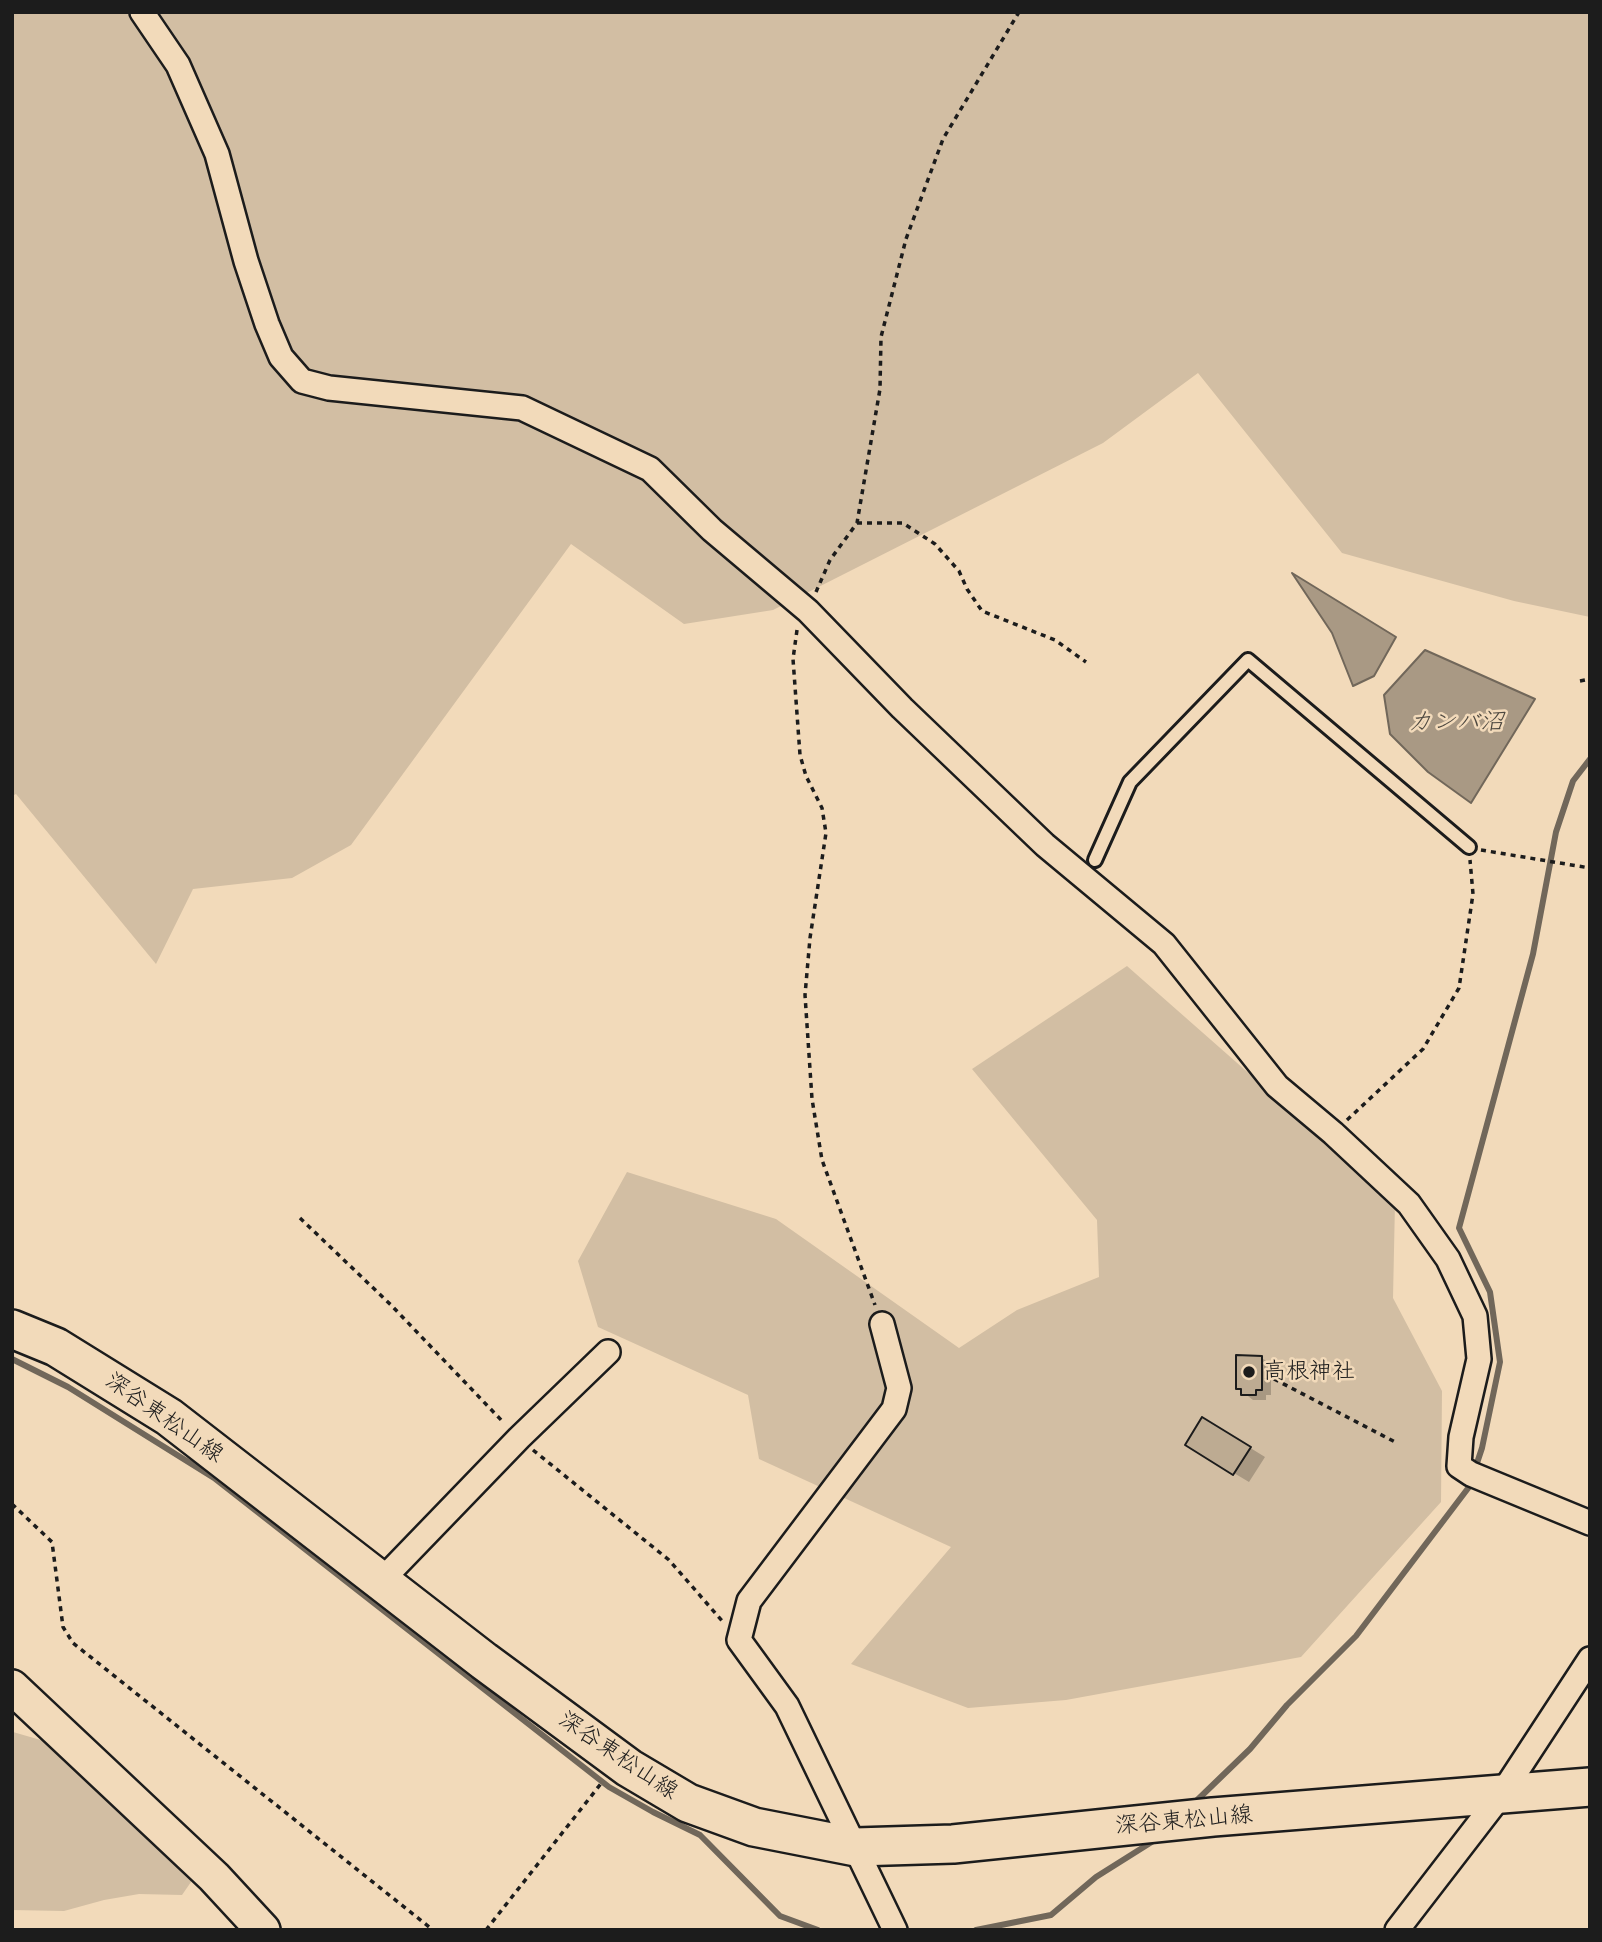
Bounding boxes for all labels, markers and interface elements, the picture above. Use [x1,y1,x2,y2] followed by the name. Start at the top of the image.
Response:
[1408,709,1504,737] water label: カンバ沼
[1263,1358,1355,1386] place label: 高根神社
[1241,1364,1257,1380] marker: 高根神社
[100,1367,228,1469] street label: 深谷東松山線
[553,1706,683,1806] street label: 深谷東松山線
[1114,1801,1254,1841] street label: 深谷東松山線

